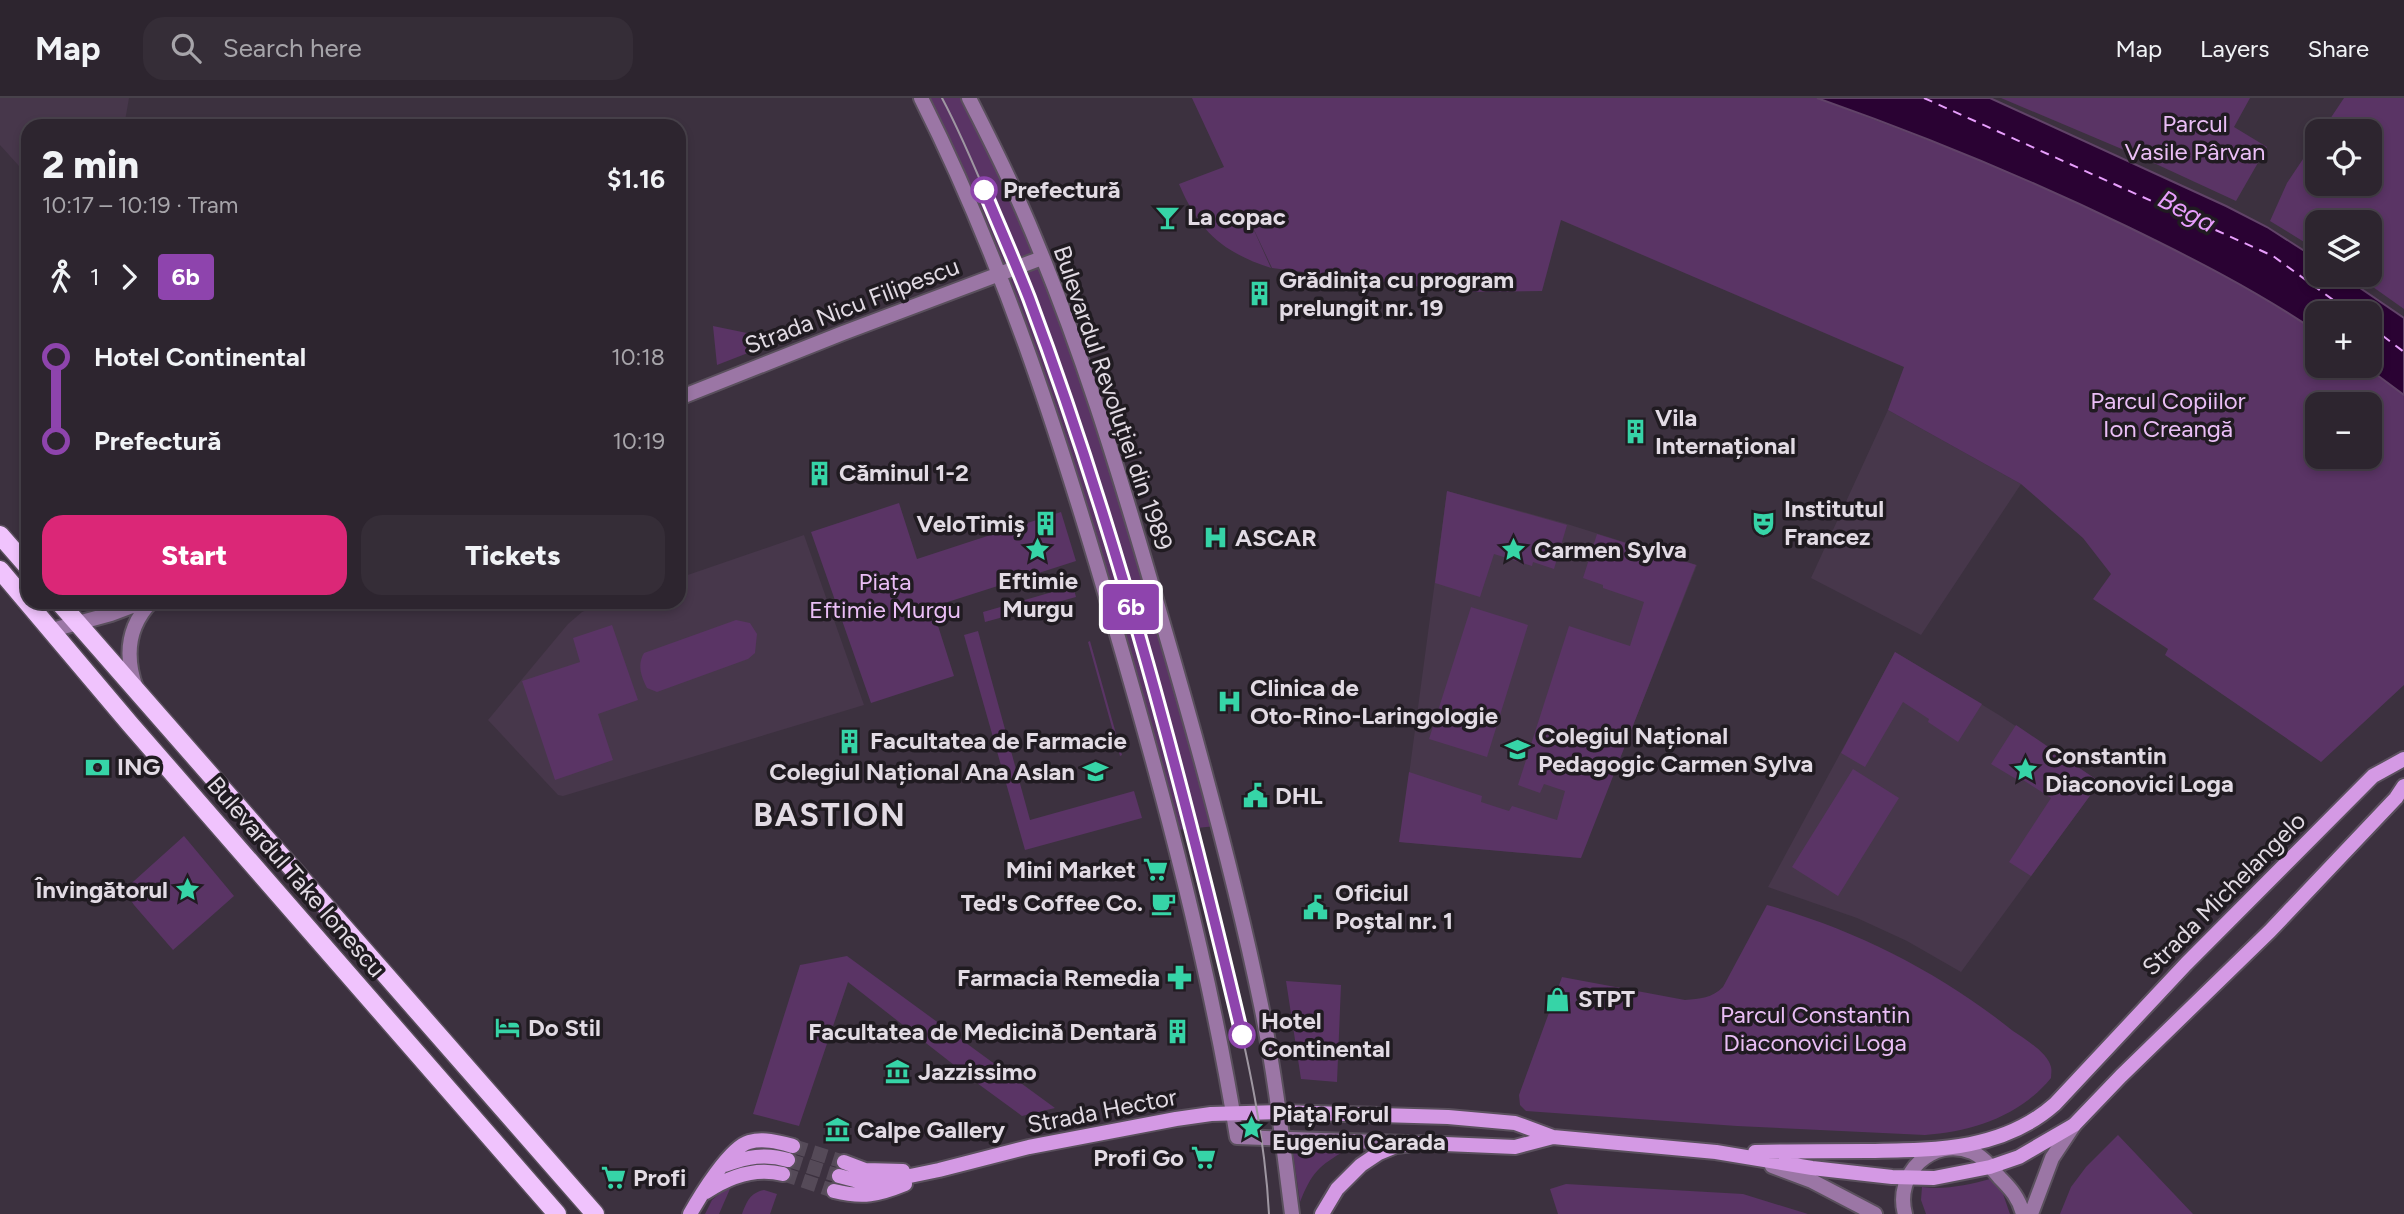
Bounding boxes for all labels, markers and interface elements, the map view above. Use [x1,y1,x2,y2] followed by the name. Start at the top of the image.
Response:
[143,17,633,80] search box
[35,29,101,68] text: Map
[167,29,205,67] icon: search
[223,32,362,64] text: Search here
[2115,34,2162,63] text: Map
[2200,34,2269,63] text: Layers
[2307,34,2369,63] text: Share
[2125,109,2265,166] park label: Parcul Vasile Pârvan
[2305,119,2382,469] map controls
[2305,119,2382,196] button: locate
[42,142,139,188] text: 2 min
[607,163,665,195] text: $1.16
[1003,175,1120,204] place label: Prefectură
[971,177,997,203] marker: Prefectură
[2153,183,2221,239] water label: Bega
[42,191,238,219] text: 10:17 – 10:19 · Tram
[1187,202,1286,231] place label: La copac
[1153,203,1181,231] bar icon: La copac
[2305,210,2382,287] button: layers
[1048,242,1179,554] street label: Bulevardul Revoluției din 1989
[741,251,963,360] street label: Strada Nicu Filipescu
[42,258,80,296] icon: walk
[110,258,148,296] icon: forward
[172,262,200,291] text: 6b
[90,263,100,291] text: 1
[1279,265,1514,322] place label: Grădinița cu program prelungit nr. 19
[1245,280,1273,308] building icon: Grădinița cu program prelungit nr. 19
[2305,301,2382,378] button: +
[94,341,306,373] text: Hotel Continental
[611,343,665,371] text: 10:18
[2090,386,2246,443] park label: Parcul Copiilor Ion Creangă
[2305,392,2382,469] button: −
[1655,403,1796,460] place label: Vila Internațional
[1621,418,1649,446] building icon: Vila Internațional
[94,425,221,457] text: Prefectură
[612,427,665,455] text: 10:19
[839,458,969,487] place label: Căminul 1-2
[805,459,833,487] building icon: Căminul 1-2
[1784,494,1884,551] place label: Institutul Francez
[916,509,1025,538] place label: VeloTimiș
[1750,509,1778,537] theatre icon: Institutul Francez
[1031,510,1059,538] building icon: VeloTimiș
[42,515,347,595] button: Start
[361,515,665,595] button: Tickets
[1235,523,1317,552] place label: ASCAR
[1201,524,1229,552] hospital icon: ASCAR
[1534,535,1687,564] place label: Carmen Sylva
[1024,536,1052,564] place icon: Eftimie Murgu
[1500,536,1528,564] place icon: Carmen Sylva
[998,566,1078,623] place label: Eftimie Murgu
[809,567,961,624] park label: Piața Eftimie Murgu
[1100,584,1162,630] line badge: 6b
[1117,592,1145,621] text: 6b
[1250,673,1498,730] place label: Clinica de Oto-Rino-Laringologie
[1216,688,1244,716] hospital icon: Clinica de Oto-Rino-Laringologie
[1538,721,1813,778] place label: Colegiul Național Pedagogic Carmen Sylva
[870,726,1127,755] place label: Facultatea de Farmacie
[836,727,864,755] building icon: Facultatea de Farmacie
[1504,736,1532,764] school or university icon: Colegiul Național Pedagogic Carmen Sylva
[2045,741,2234,798] place label: Constantin Diaconovici Loga
[117,752,160,781] place label: ING
[83,753,111,781] bank icon: ING
[2011,756,2039,784] place icon: Constantin Diaconovici Loga
[769,757,1075,786] place label: Colegiul Național Ana Aslan
[1081,758,1109,786] school or university icon: Colegiul Național Ana Aslan
[201,770,391,983] street label: Bulevardul Take Ionescu
[1275,781,1323,810] place label: DHL
[1241,782,1269,810] public building icon: DHL
[753,796,907,834] district label: BASTION
[2136,806,2311,981] street label: Strada Michelangelo
[1006,855,1136,884] place label: Mini Market
[1142,856,1170,884] supermarket icon: Mini Market
[33,875,168,904] place label: Învingătorul
[174,876,202,904] place icon: Învingătorul
[1335,878,1453,935] place label: Oficiul Poștal nr. 1
[961,888,1143,917] place label: Ted's Coffee Co.
[1149,889,1177,917] cafe icon: Ted's Coffee Co.
[1301,893,1329,921] public building icon: Oficiul Poștal nr. 1
[957,963,1160,992] place label: Farmacia Remedia
[1166,964,1194,992] pharmacy icon: Farmacia Remedia
[1578,984,1635,1013] place label: STPT
[1544,985,1572,1013] shop icon: STPT
[1720,1000,1910,1057] park label: Parcul Constantin Diaconovici Loga
[1261,1006,1391,1063] place label: Hotel Continental
[528,1013,601,1042] place label: Do Stil
[494,1014,522,1042] hotel icon: Do Stil
[808,1017,1157,1046] place label: Facultatea de Medicină Dentară
[1163,1018,1191,1046] building icon: Facultatea de Medicină Dentară
[1229,1022,1255,1048] marker: Hotel Continental
[918,1057,1037,1086] place label: Jazzissimo
[884,1058,912,1086] museum icon: Jazzissimo
[1025,1082,1179,1139] street label: Strada Hector
[1272,1099,1446,1156] place label: Piața Forul Eugeniu Carada
[1238,1114,1266,1142] place icon: Piața Forul Eugeniu Carada
[857,1115,1005,1144] place label: Calpe Gallery
[823,1116,851,1144] museum icon: Calpe Gallery
[1093,1143,1184,1172] place label: Profi Go
[1190,1144,1218,1172] supermarket icon: Profi Go
[633,1163,686,1192] place label: Profi
[599,1164,627,1192] supermarket icon: Profi

